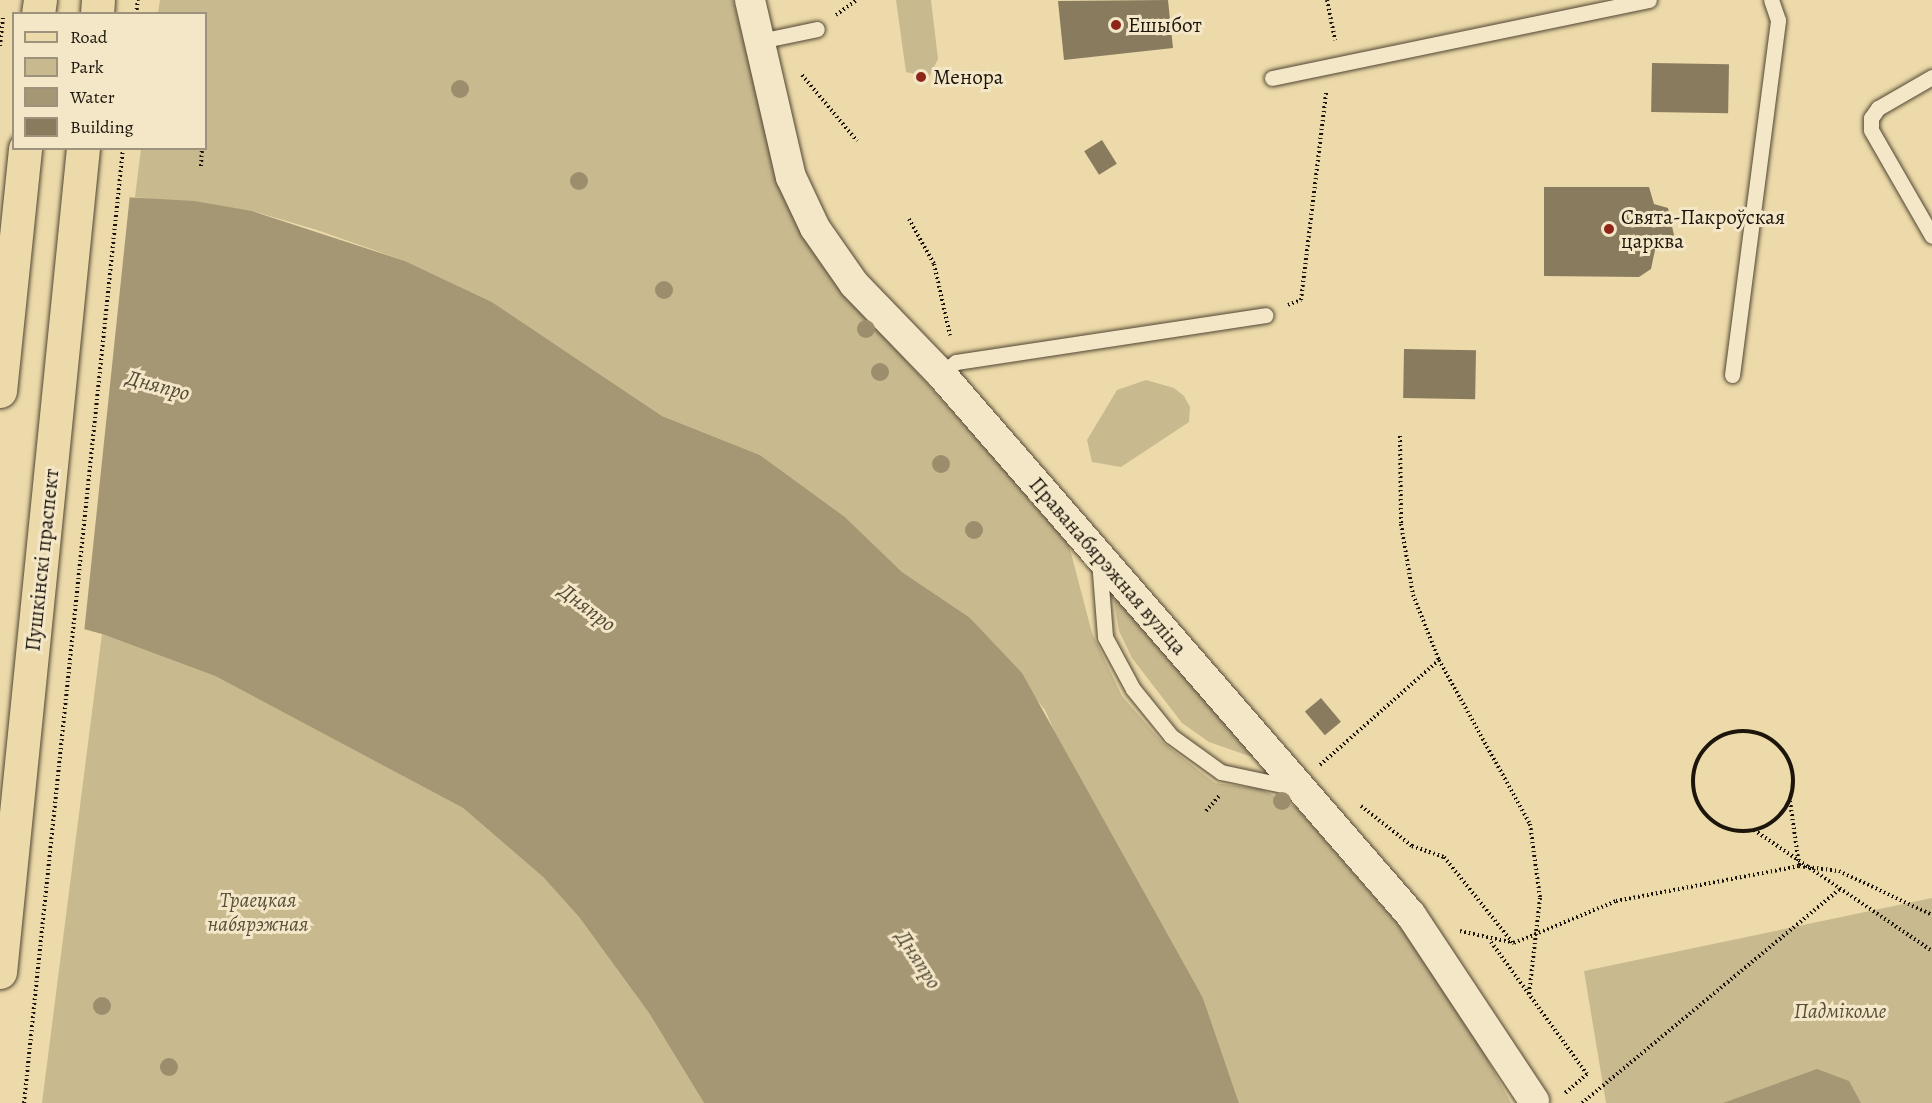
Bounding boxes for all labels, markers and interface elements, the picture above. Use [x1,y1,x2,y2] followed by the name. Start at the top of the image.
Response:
[12,12,207,150] legend
[1128,12,1202,38] place label: Ешыбот
[1109,18,1123,32] marker: Ешыбот
[70,25,107,49] text: Road
[70,55,104,79] text: Park
[933,64,1004,90] place label: Менора
[914,70,928,84] marker: Менора
[70,85,115,109] text: Water
[70,115,134,139] text: Building
[1621,204,1785,254] place label: Свята-Пакроўская царква
[1602,222,1616,236] marker: Свята-Пакроўская царква
[123,365,193,407] water label: Дняпро
[20,467,64,653] street label: Пушкінскі праспект
[1024,472,1192,660] street label: Праванабярэжная вуліца
[553,578,621,638] water label: Дняпро
[208,887,308,937] park label: Траецкая набярэжная
[889,926,947,994] water label: Дняпро
[1794,998,1886,1024] park label: Падміколле

